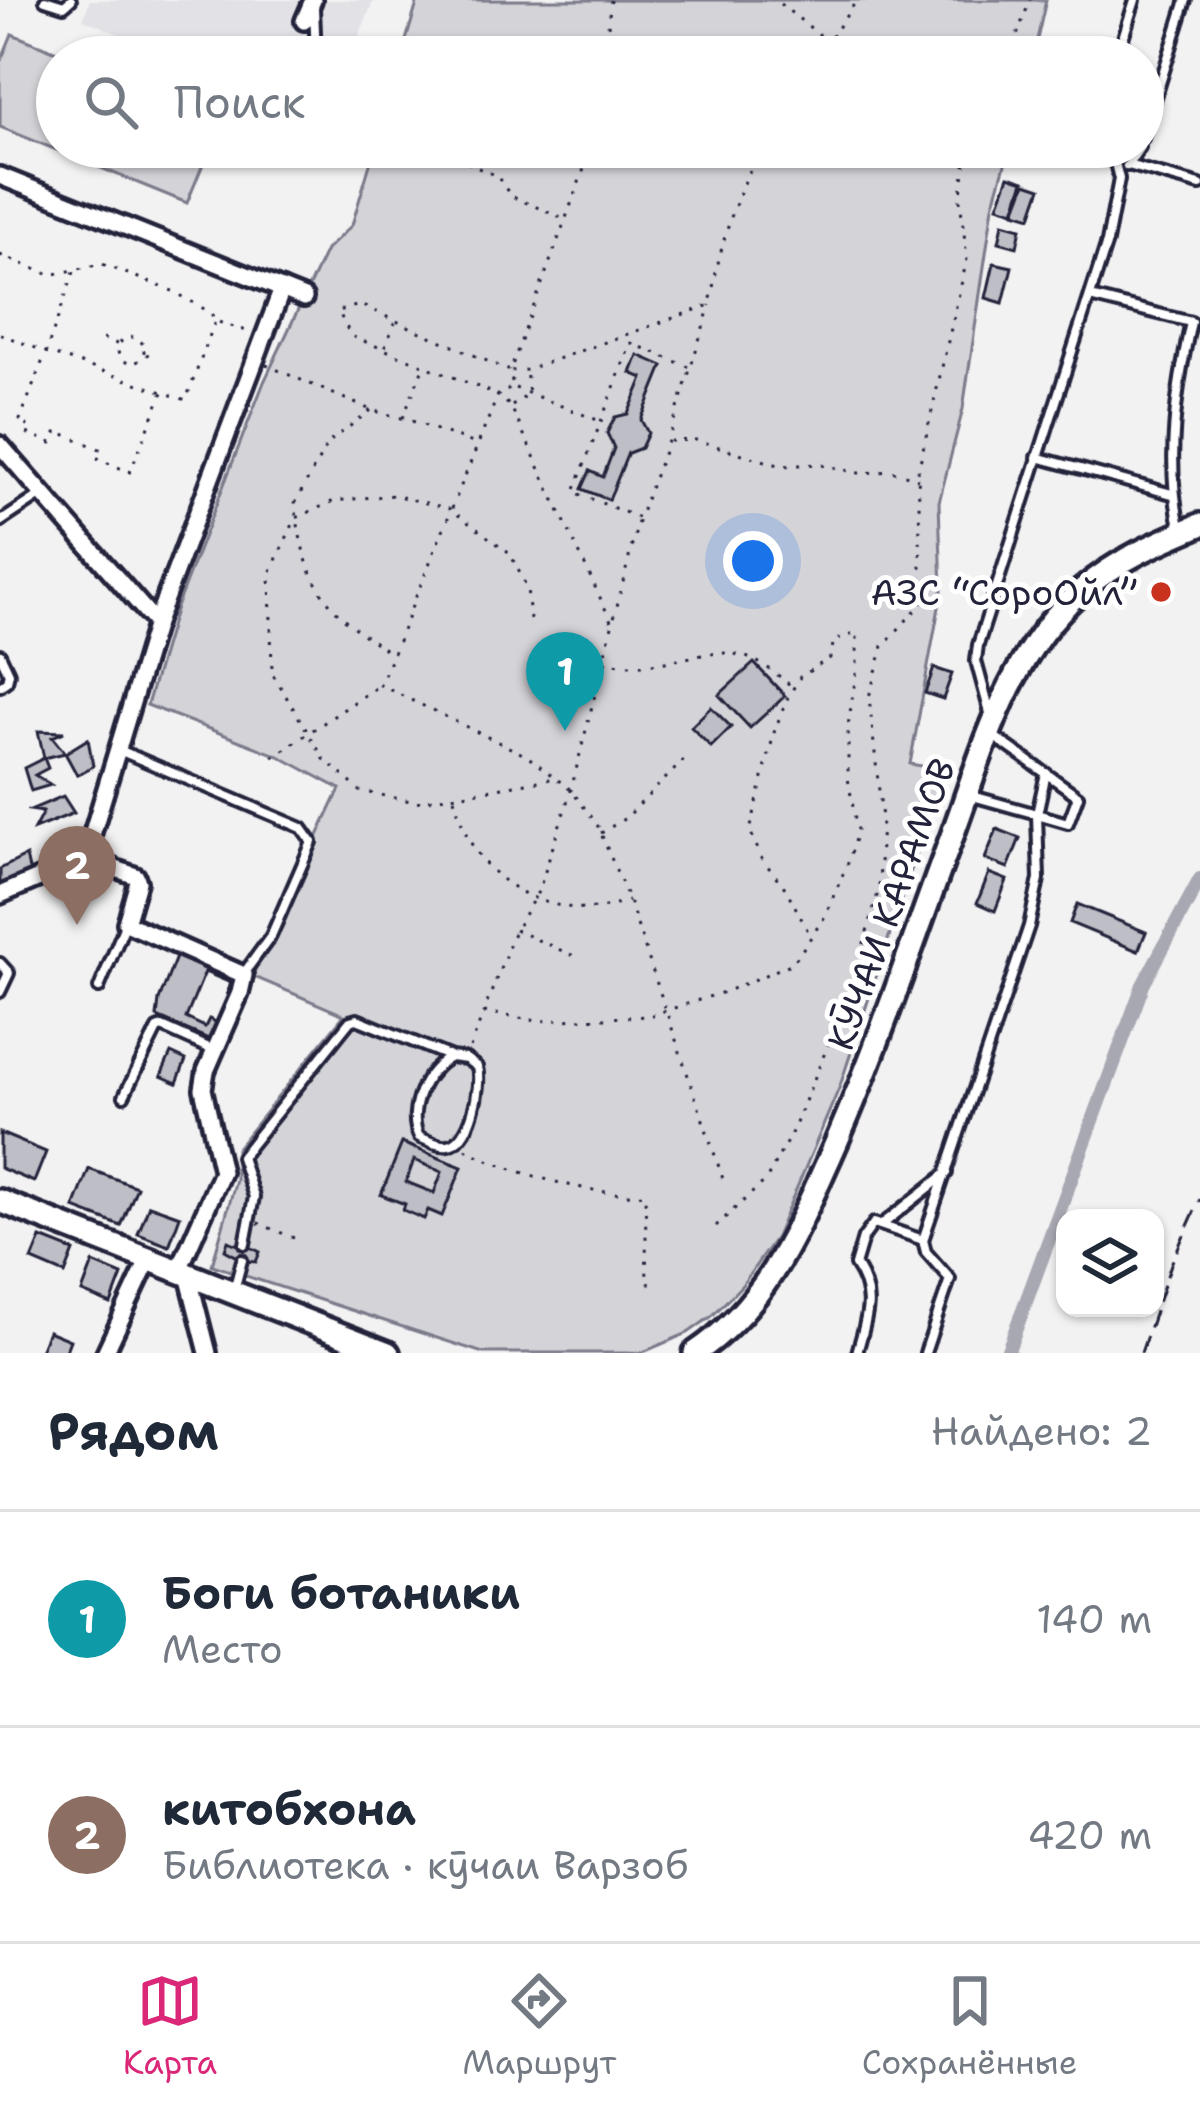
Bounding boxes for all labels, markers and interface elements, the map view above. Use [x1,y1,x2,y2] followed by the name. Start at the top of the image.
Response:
[36,36,1164,168] search box
[78,69,144,135] icon: search
[174,72,305,132] text: Поиск
[723,531,783,591] your location
[871,568,1137,617] place label: АЗС “СороОйл”
[1148,579,1174,605] marker: АЗС “СороОйл”
[526,632,604,731] pin: 1
[816,752,967,1057] street label: КӮЧАИ КАРАМОВ
[38,826,116,925] pin: 2
[1056,1209,1164,1317] map controls
[1056,1209,1164,1317] button: layers
[48,1397,219,1465] text: Рядом
[931,1405,1152,1457] text: Найдено: 2
[162,1563,520,1623] text: Боги ботаники
[78,1593,96,1645] text: 1
[1036,1593,1152,1645] text: 140 m
[162,1623,283,1675] text: Место
[162,1779,416,1839] text: китобхона
[73,1809,101,1861] text: 2
[1027,1809,1152,1861] text: 420 m
[162,1839,688,1891] text: Библиотека · кӯчаи Варзоб
[123,1968,217,2085] tab: Карта
[462,1968,616,2085] tab: Маршрут
[862,1968,1077,2085] tab: Сохранённые

